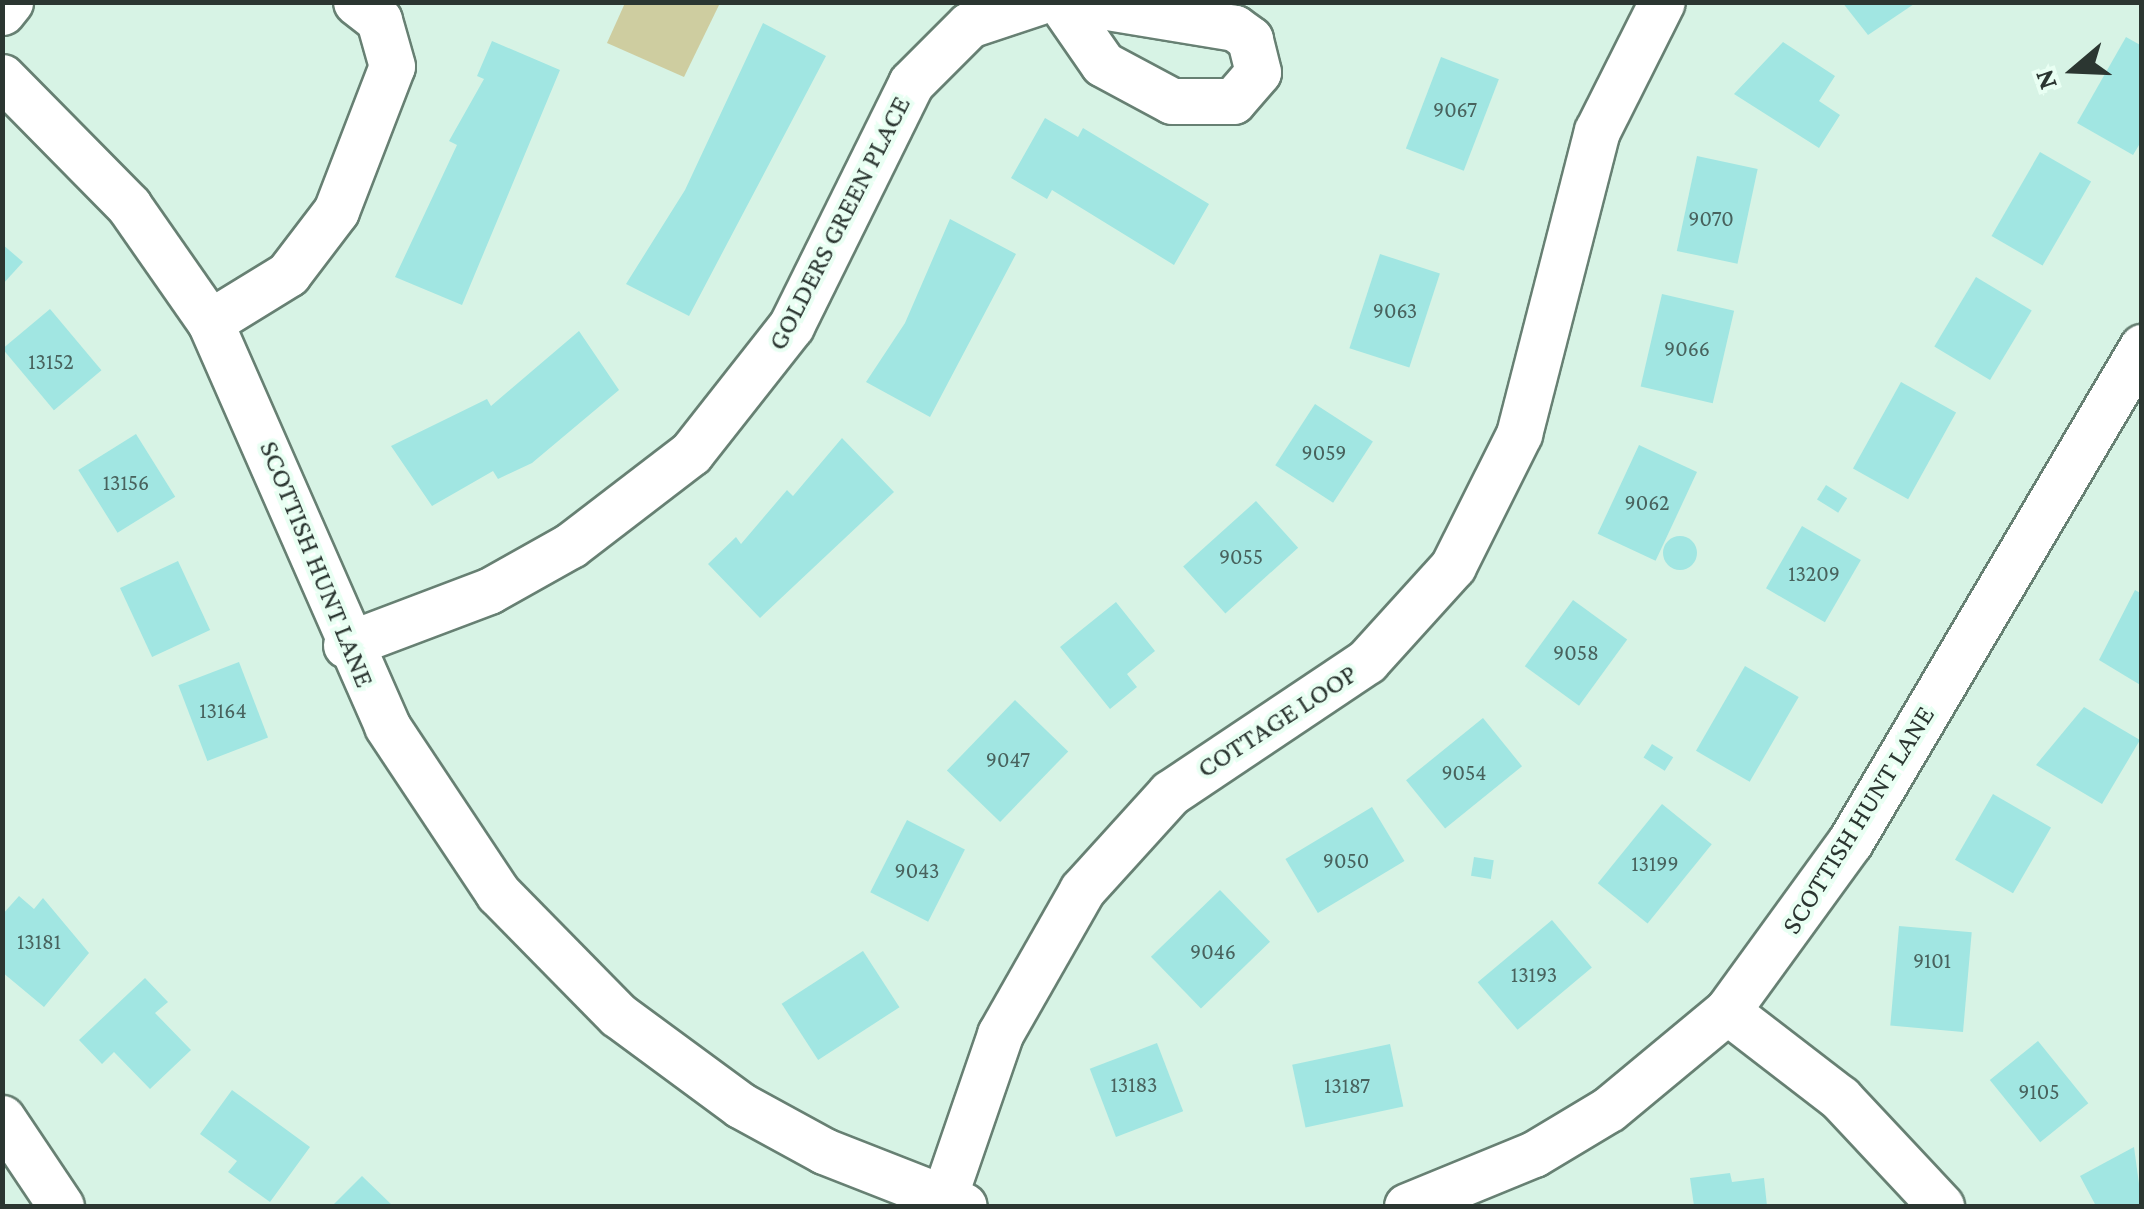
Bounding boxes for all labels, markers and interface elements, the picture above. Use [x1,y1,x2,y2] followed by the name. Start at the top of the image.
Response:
[2024,20,2124,120] north arrow
[2027,66,2063,94] text: N
[760,90,918,356] street label: GOLDERS GREEN PLACE
[1433,97,1477,123] house number: 9067
[1688,206,1734,232] house number: 9070
[1373,298,1417,324] house number: 9063
[1664,336,1710,362] house number: 9066
[28,349,74,375] house number: 13152
[252,436,382,692] street label: SCOTTISH HUNT LANE
[1302,440,1346,466] house number: 9059
[103,470,149,496] house number: 13156
[1625,490,1669,516] house number: 9062
[1219,544,1263,570] house number: 9055
[1788,561,1840,587] house number: 13209
[1553,640,1599,666] house number: 9058
[1191,657,1363,785] street label: COTTAGE LOOP
[199,698,247,724] house number: 13164
[1774,700,1942,940] street label: SCOTTISH HUNT LANE
[986,747,1030,773] house number: 9047
[1441,760,1487,786] house number: 9054
[1323,848,1369,874] house number: 9050
[1631,851,1679,877] house number: 13199
[894,858,940,884] house number: 9043
[17,929,61,955] house number: 13181
[1190,939,1236,965] house number: 9046
[1913,948,1951,974] house number: 9101
[1511,962,1557,988] house number: 13193
[1111,1072,1157,1098] house number: 13183
[1324,1073,1370,1099] house number: 13187
[2018,1079,2060,1105] house number: 9105

